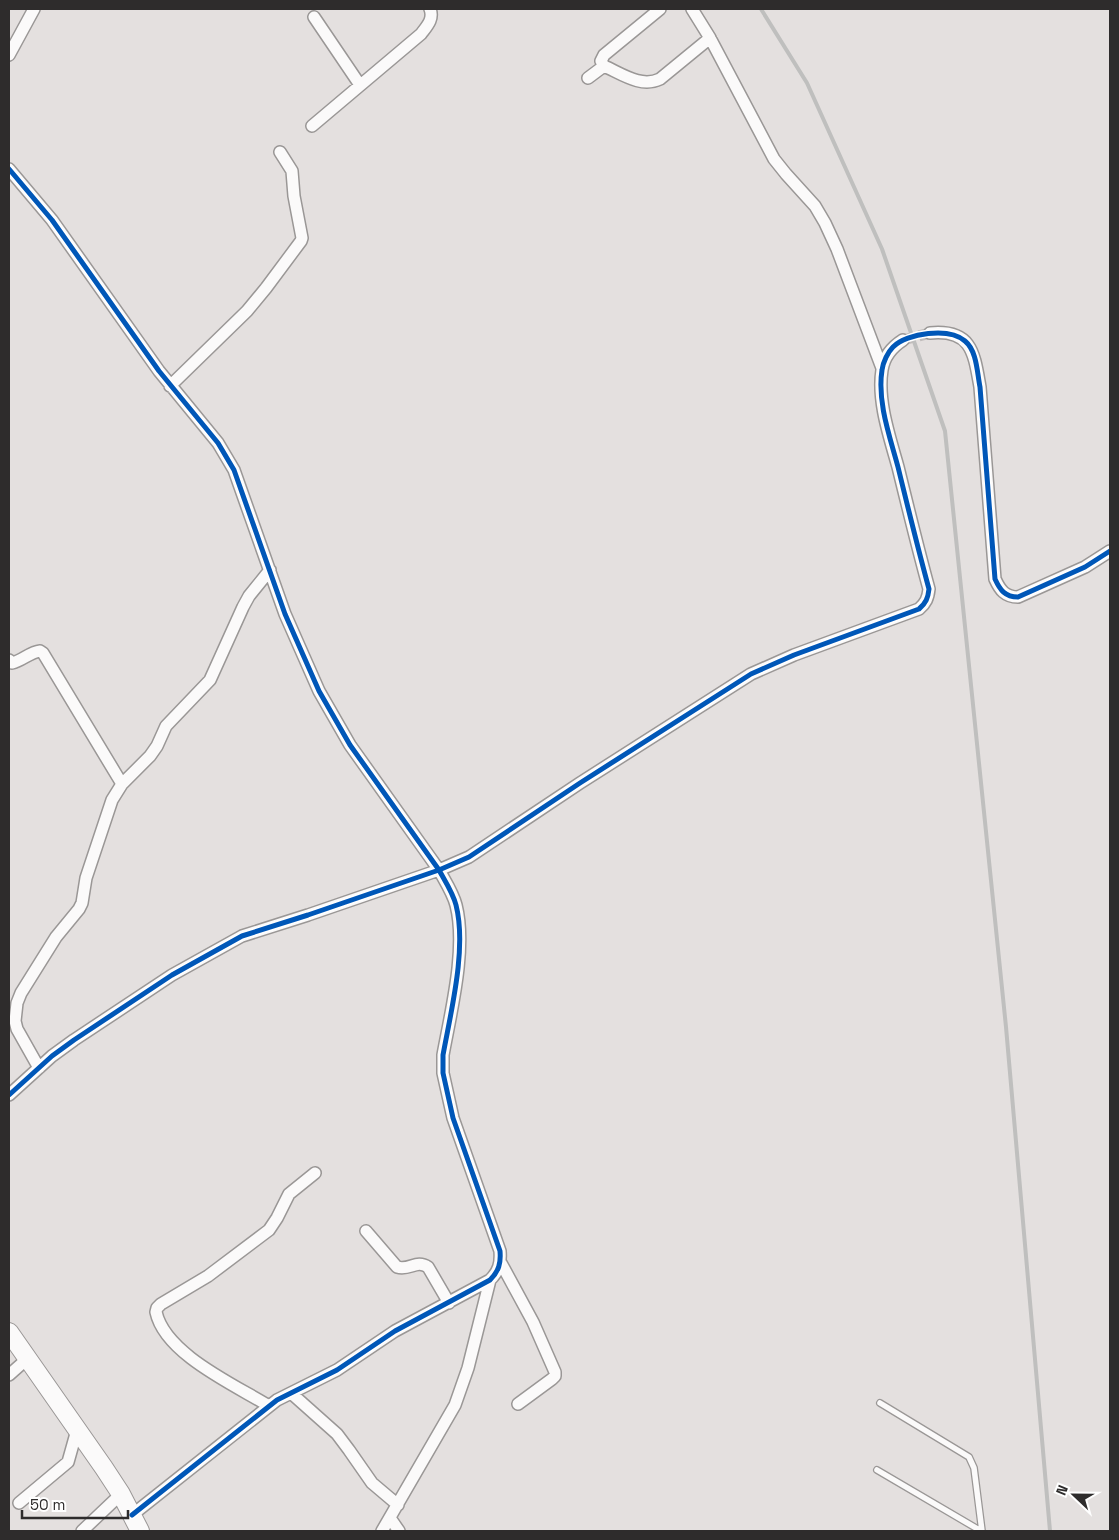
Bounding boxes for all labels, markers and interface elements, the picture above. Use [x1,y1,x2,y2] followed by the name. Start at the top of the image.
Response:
[1049,1470,1099,1520] north arrow
[1052,1482,1072,1498] text: N
[22,1488,129,1520] scale bar
[30,1495,65,1514] text: 50 m

